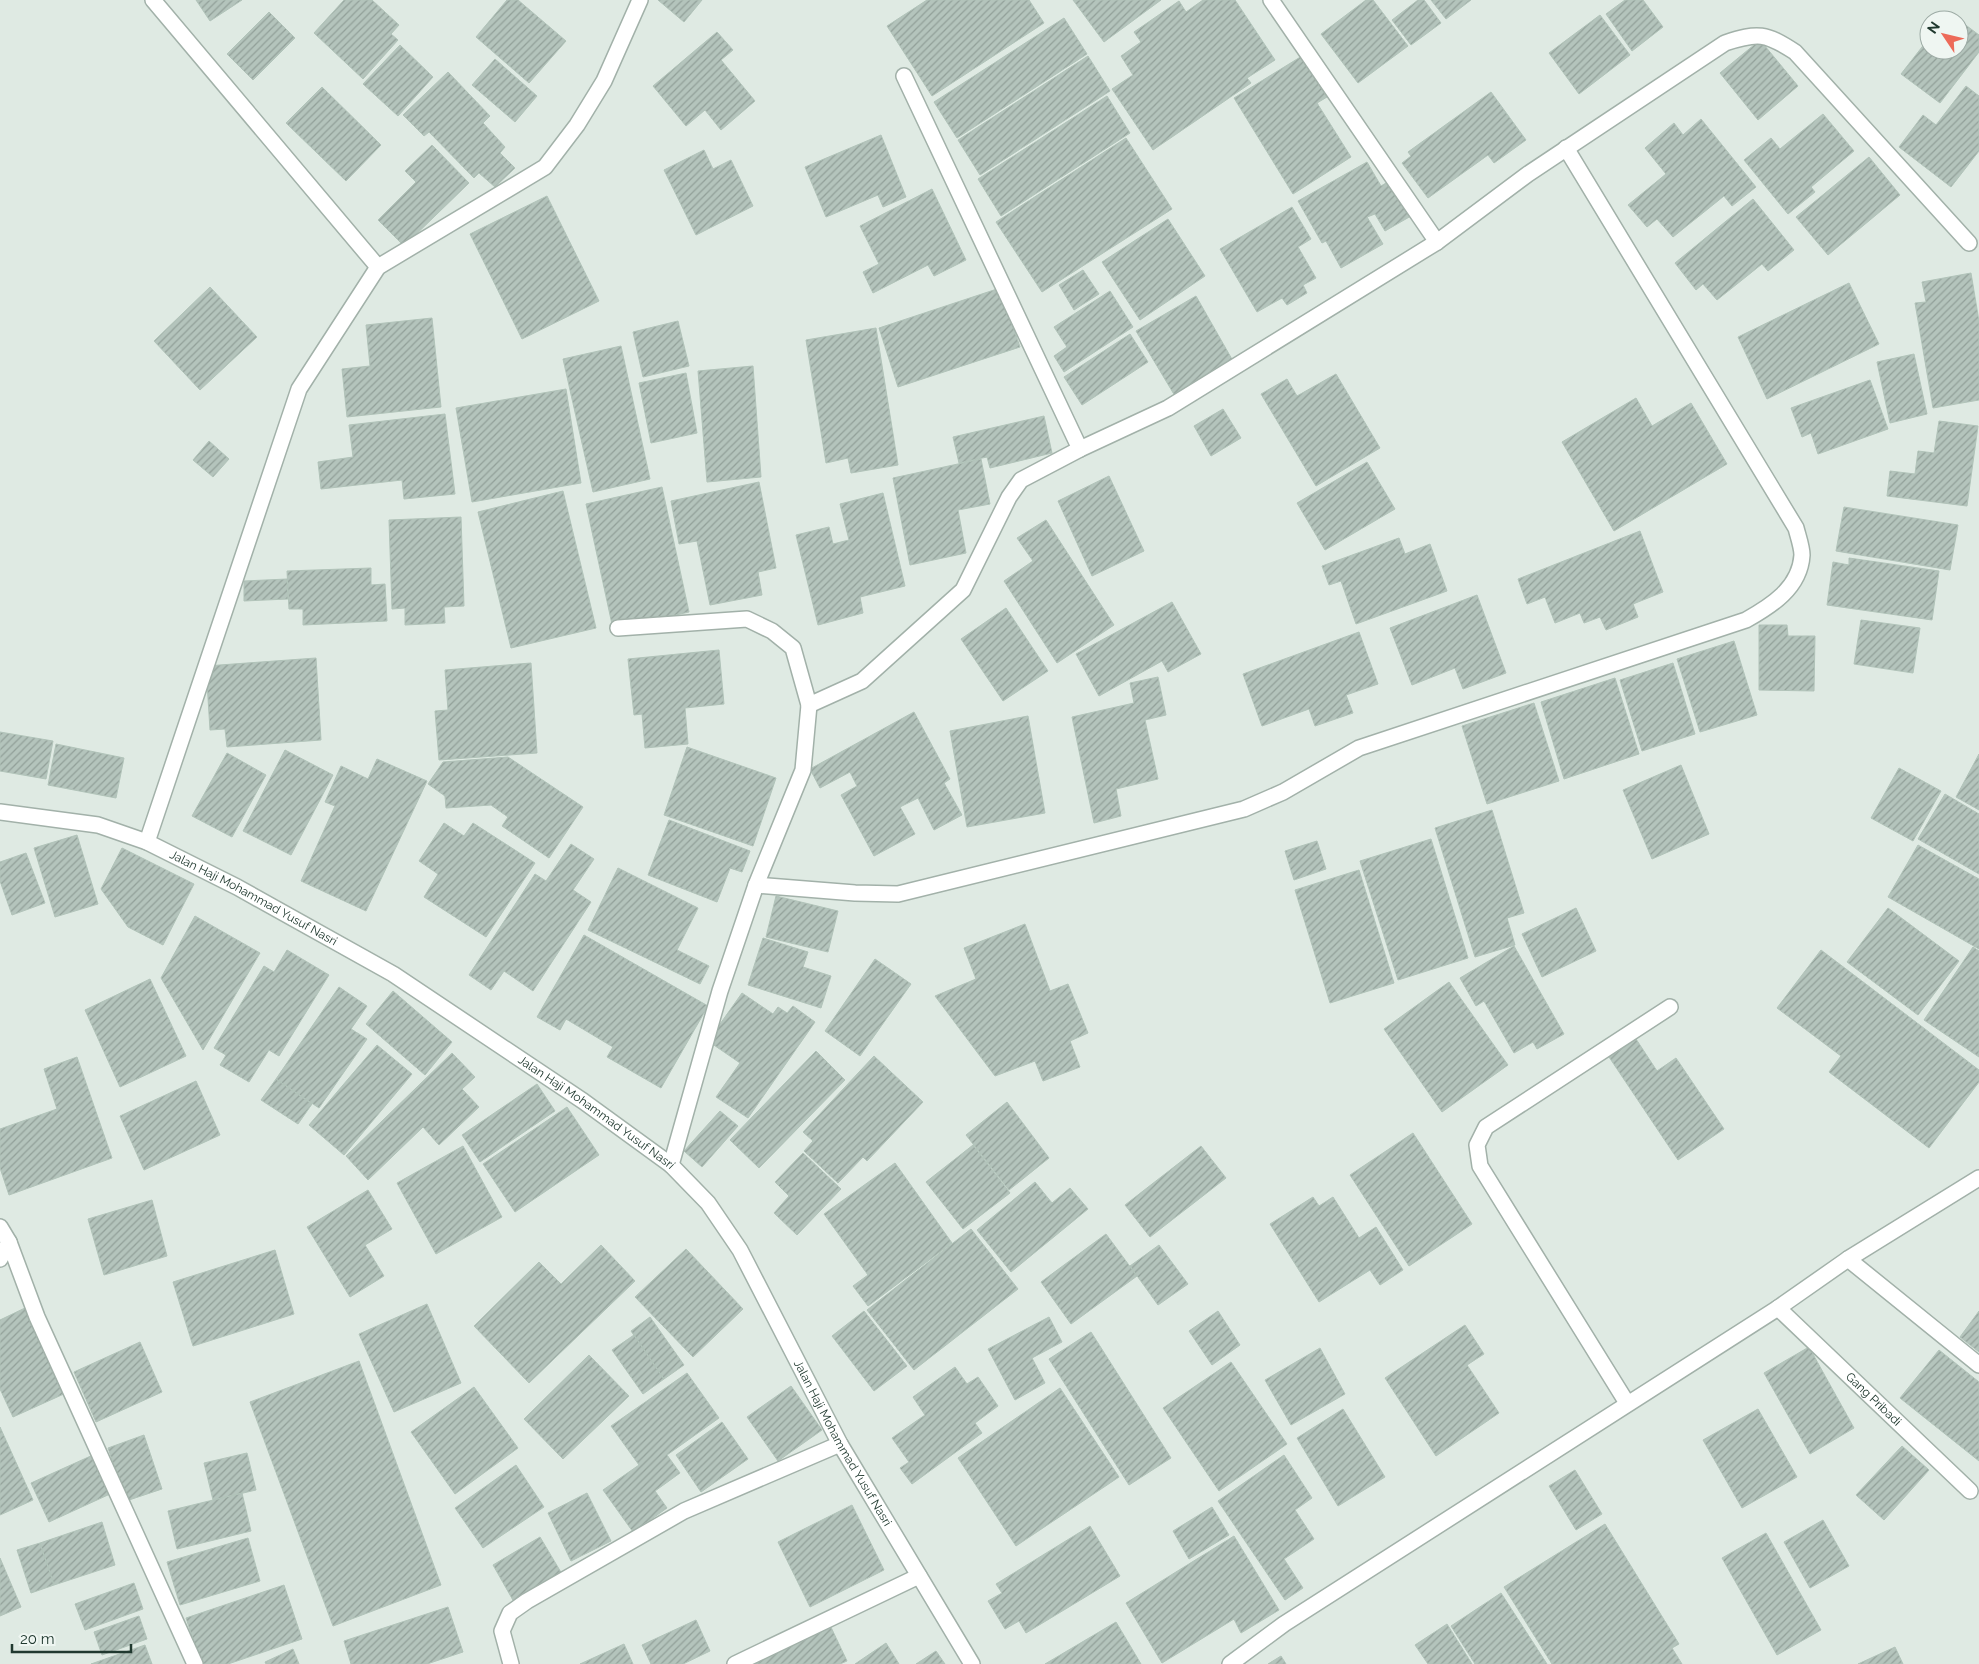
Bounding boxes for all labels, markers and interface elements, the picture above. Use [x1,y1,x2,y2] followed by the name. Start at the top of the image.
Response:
[1919,10,1969,60] north arrow
[1924,19,1943,37] text: N
[167,847,340,948] street label: Jalan Haji Mohammad Yusuf Nasri
[516,1053,678,1172] street label: Jalan Haji Mohammad Yusuf Nasri
[791,1358,895,1529] street label: Jalan Haji Mohammad Yusuf Nasri
[1843,1370,1904,1429] street label: Gang Pribadi
[12,1622,131,1654] scale bar
[20,1630,55,1648] text: 20 m

